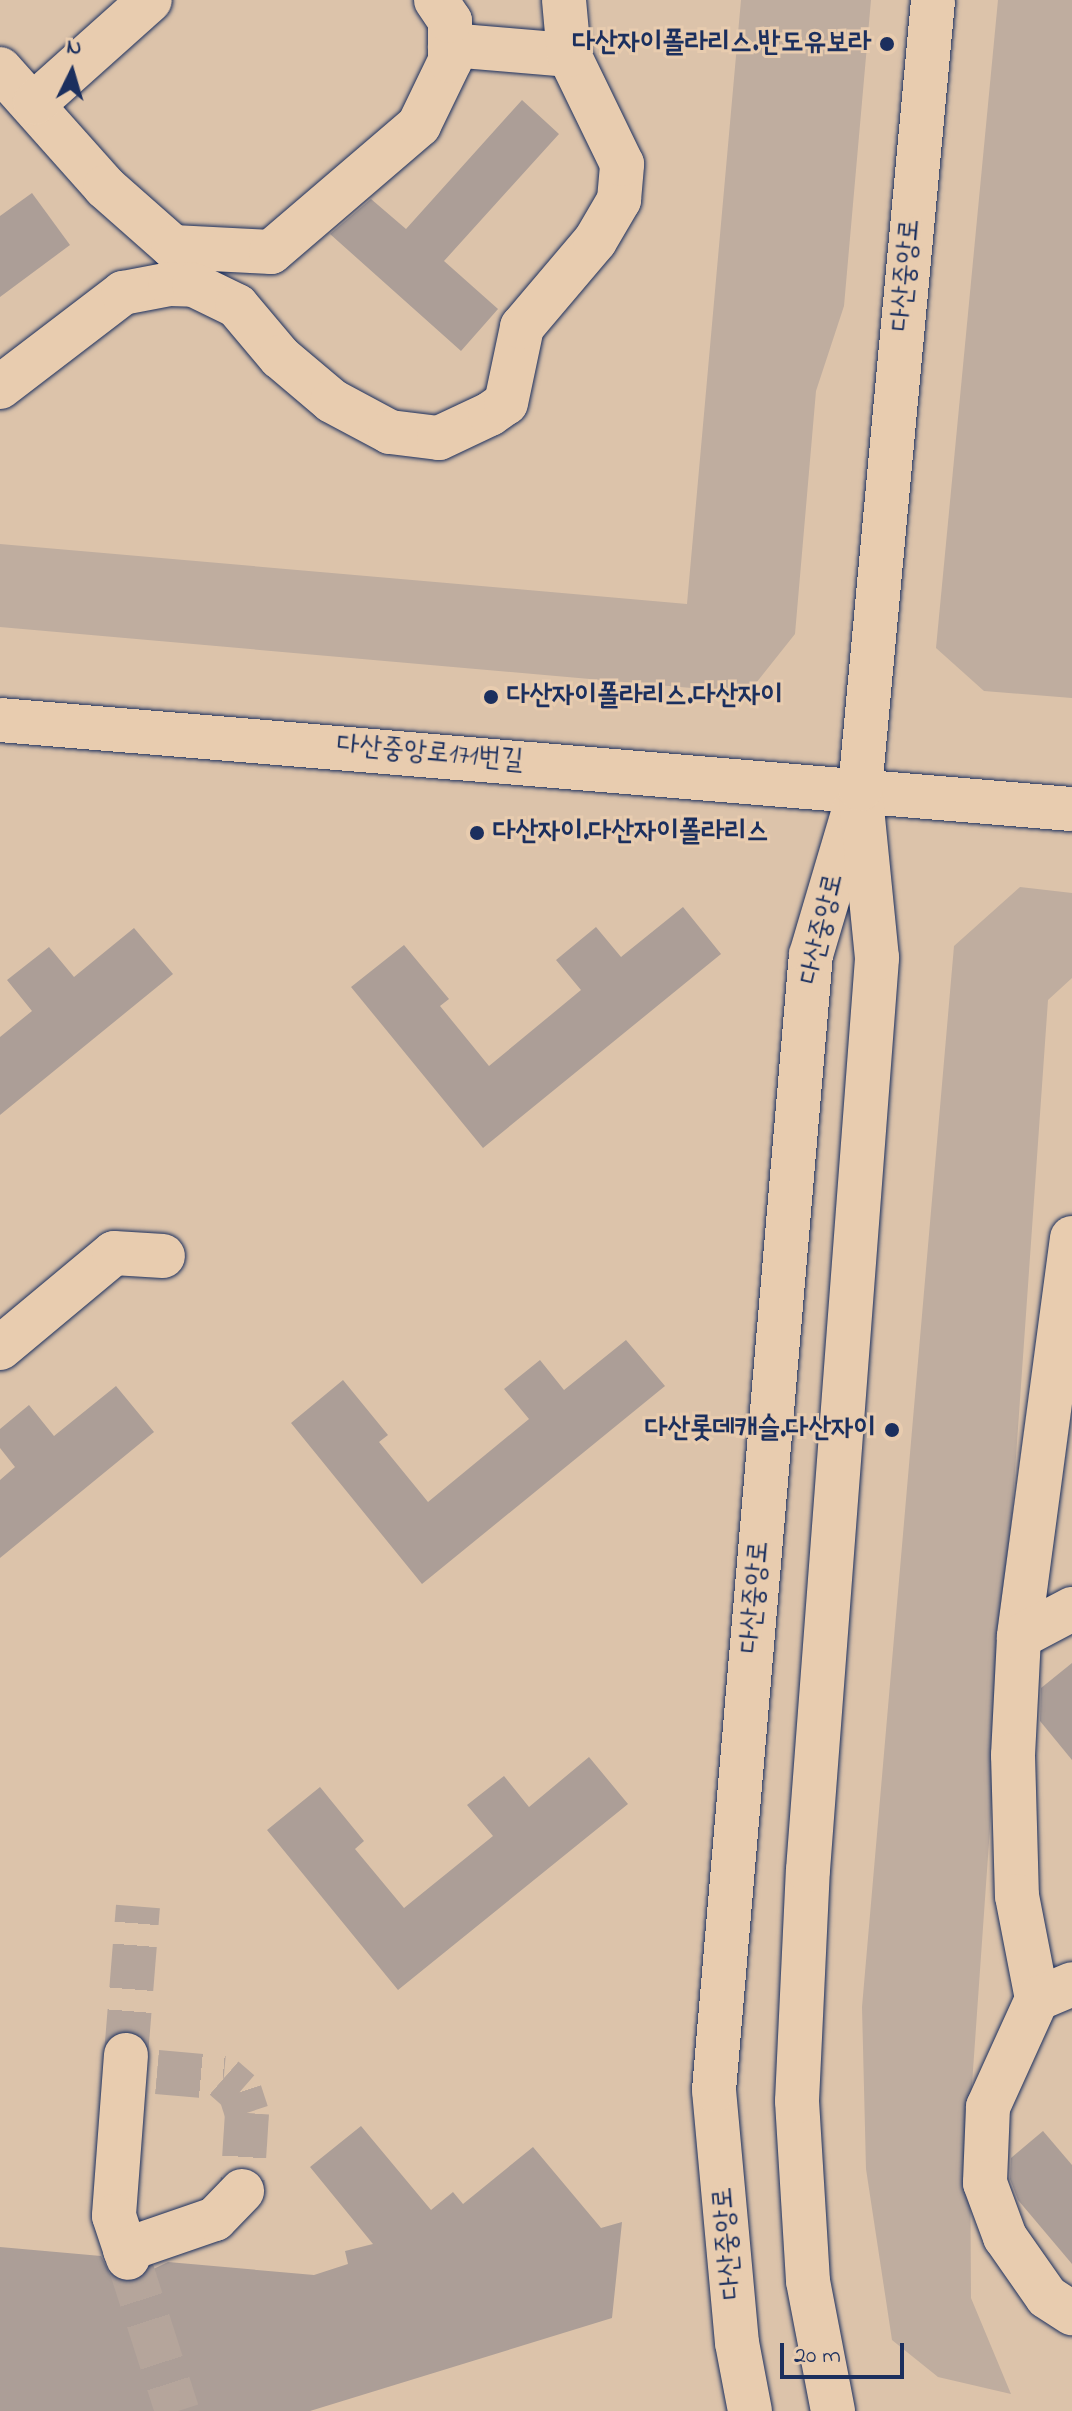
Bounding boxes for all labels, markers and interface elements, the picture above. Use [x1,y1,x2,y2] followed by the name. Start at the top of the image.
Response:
[572,27,871,61] place label: 다산자이폴라리스.반도유보라
[32,32,112,112] north arrow
[65,32,83,65] text: N
[878,35,896,53] marker: 다산자이폴라리스.반도유보라
[885,217,929,333] street label: 다산중앙로
[507,680,783,714] place label: 다산자이폴라리스.다산자이
[482,688,500,706] marker: 다산자이폴라리스.다산자이
[335,729,525,779] street label: 다산중앙로171번길
[493,816,769,850] place label: 다산자이.다산자이폴라리스
[468,824,486,842] marker: 다산자이.다산자이폴라리스
[794,870,852,988] street label: 다산중앙로
[645,1413,876,1447] place label: 다산롯데캐슬.다산자이
[883,1421,901,1439] marker: 다산롯데캐슬.다산자이
[734,1539,778,1655] street label: 다산중앙로
[707,2185,751,2301] street label: 다산중앙로
[784,2327,908,2377] scale bar
[794,2339,841,2374] text: 20 m

